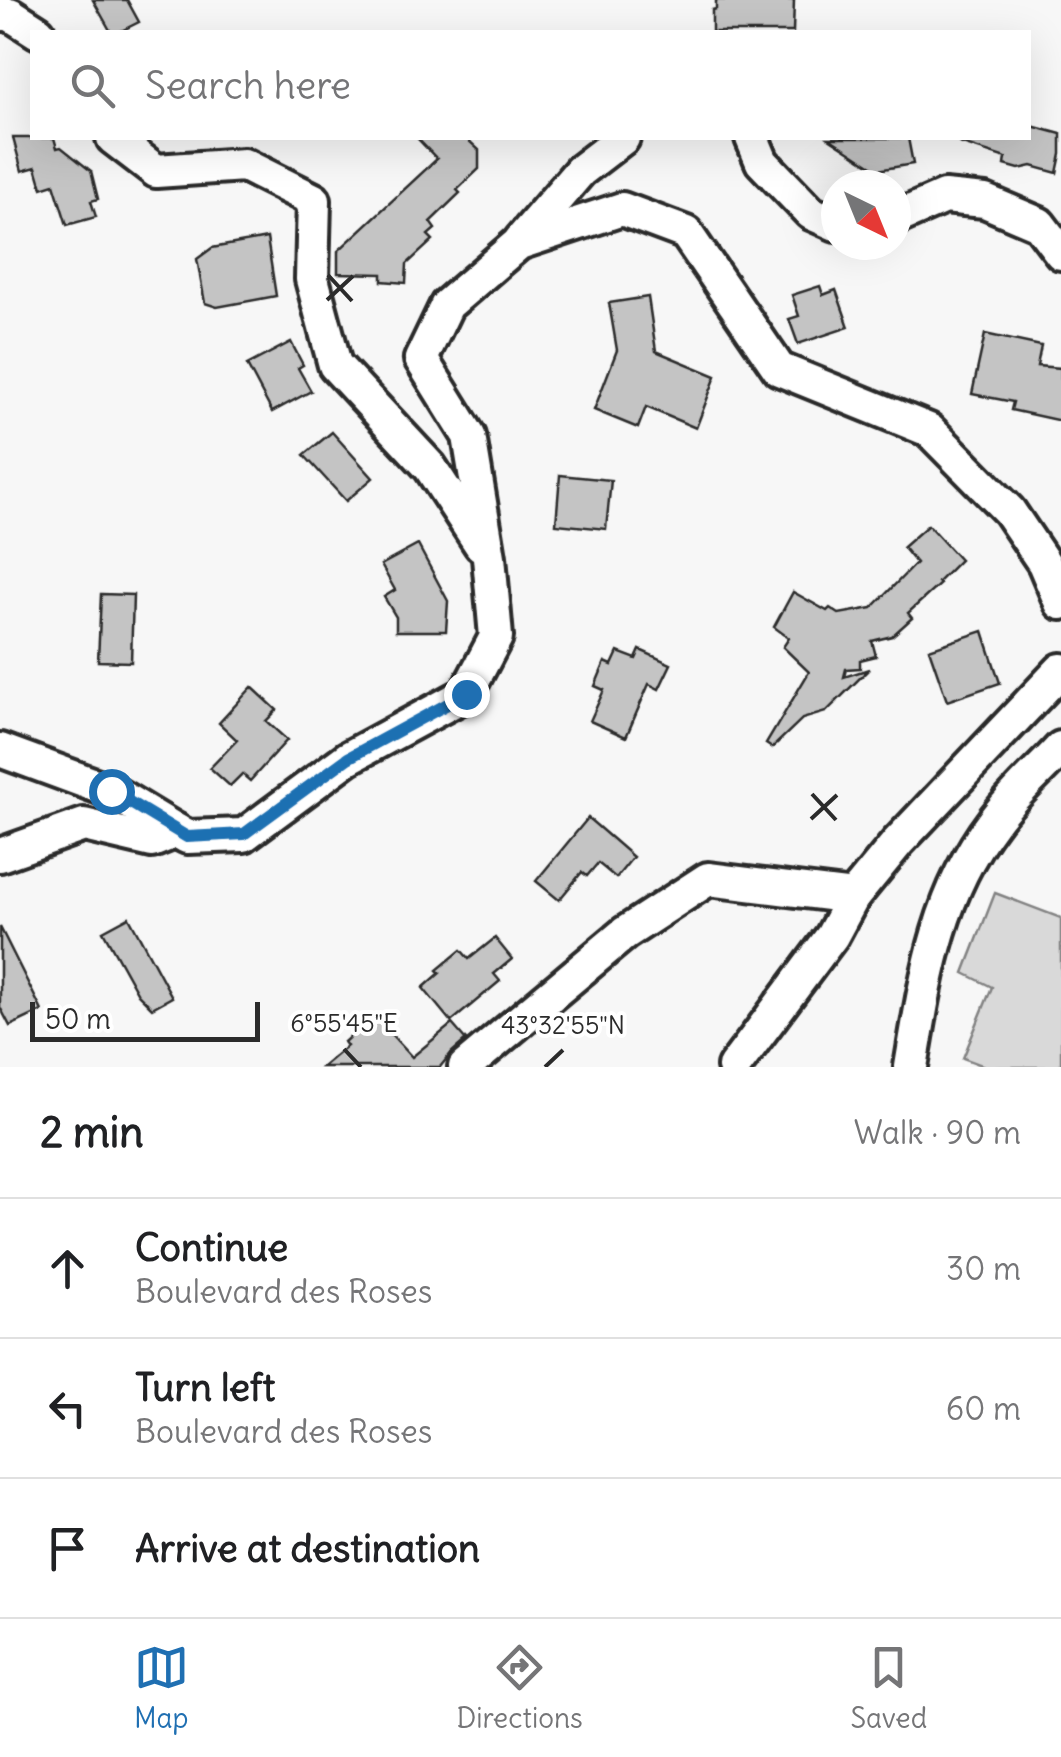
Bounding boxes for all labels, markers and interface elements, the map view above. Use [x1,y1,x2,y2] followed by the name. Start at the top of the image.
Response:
[30,30,1031,140] search box
[65,58,120,113] icon: search
[145,62,351,109] text: Search here
[821,170,911,260] north arrow
[444,672,490,718] route end
[89,769,135,815] route start
[30,997,260,1042] scale bar
[45,1001,111,1037] text: 50 m
[290,1007,398,1039] text: 6°55'45"E
[501,1009,625,1041] text: 43°32'55"N
[40,1106,144,1158] text: 2 min
[854,1112,1021,1153] text: Walk · 90 m
[135,1224,288,1271] text: Continue
[40,1241,95,1296] icon: ahead
[946,1248,1021,1289] text: 30 m
[135,1271,432,1312] text: Boulevard des Roses
[135,1364,275,1411] text: Turn left
[40,1381,95,1436] icon: left
[946,1388,1021,1429] text: 60 m
[135,1411,432,1452] text: Boulevard des Roses
[40,1521,95,1576] icon: arrive
[135,1525,480,1572] text: Arrive at destination
[134,1640,189,1736] tab: Map
[456,1640,583,1736] tab: Directions
[850,1640,927,1736] tab: Saved

